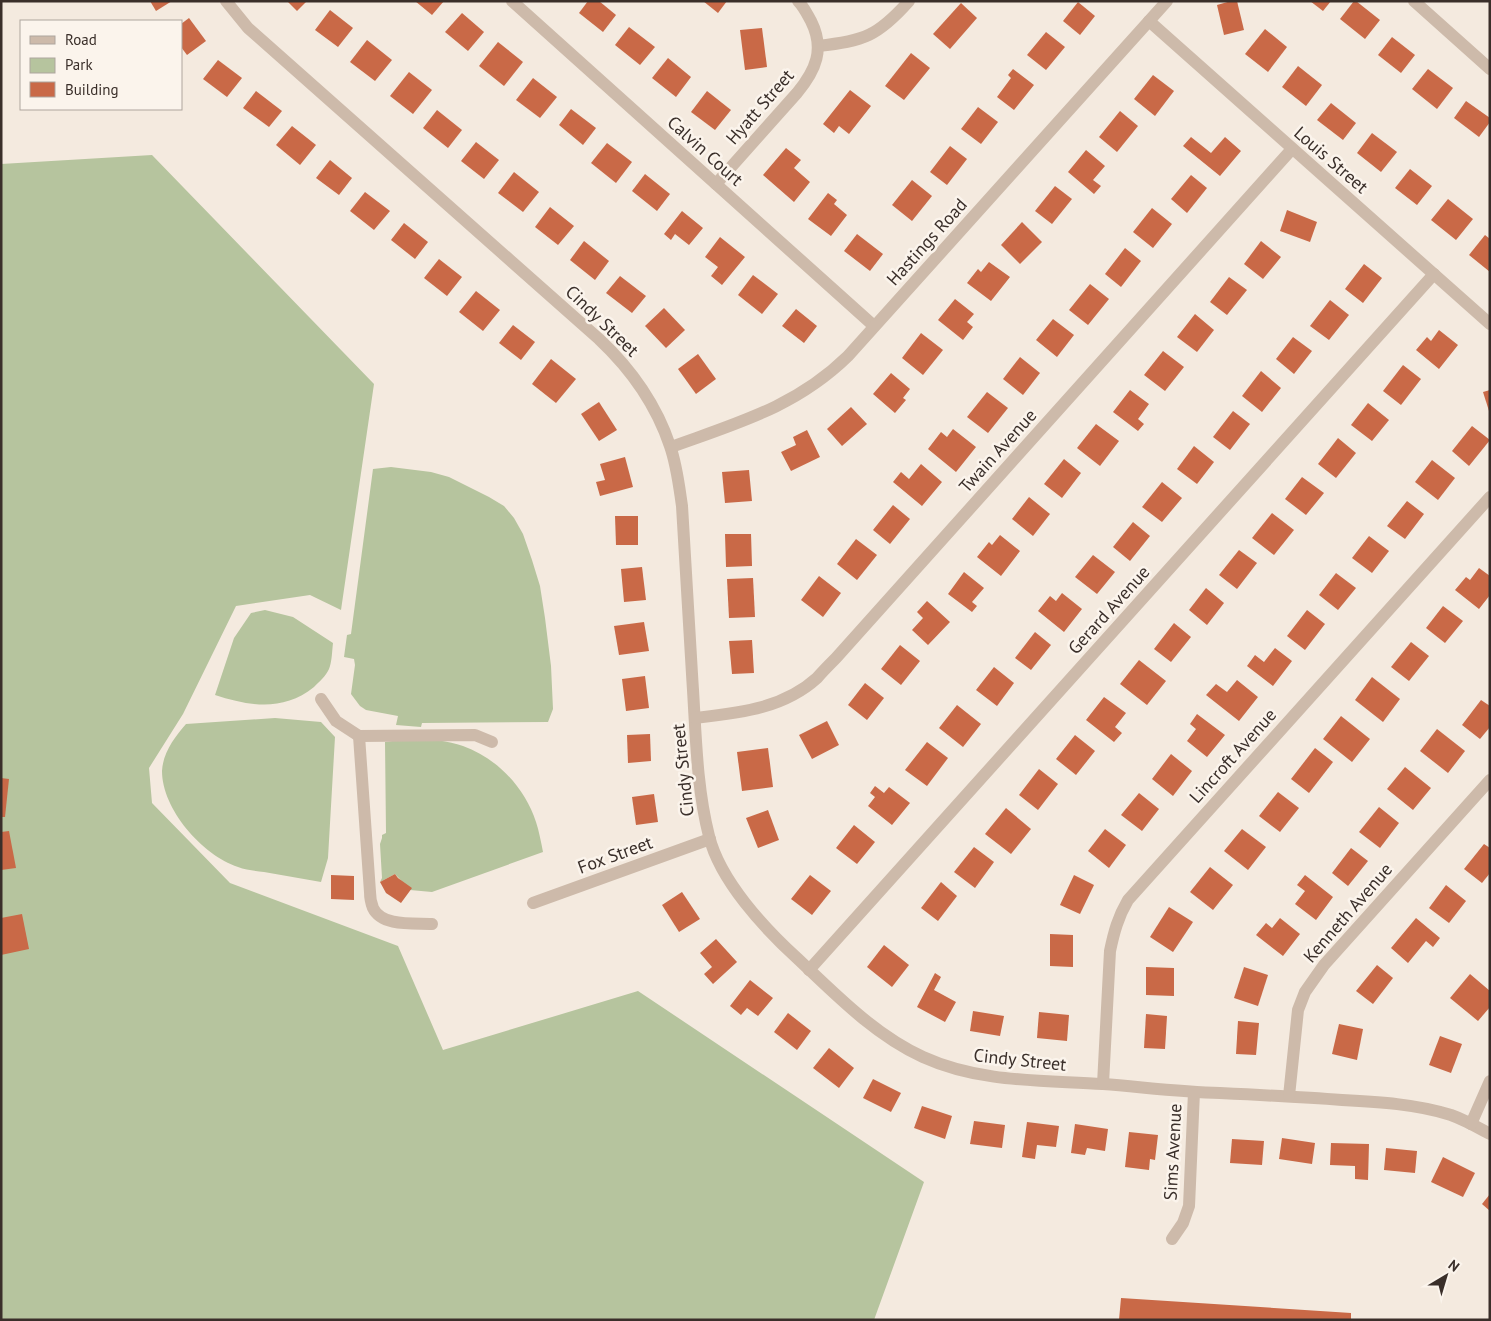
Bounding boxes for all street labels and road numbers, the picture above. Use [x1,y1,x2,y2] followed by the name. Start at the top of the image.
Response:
[721,64,799,149] street label: Hyatt Street
[663,111,748,191] street label: Calvin Court
[1290,121,1373,198] street label: Louis Street
[881,193,972,290] street label: Hastings Road
[561,280,644,361] street label: Cindy Street
[954,404,1041,497] street label: Twain Avenue
[1063,561,1154,659] street label: Gerard Avenue
[1184,704,1281,808] street label: Lincroft Avenue
[666,723,699,818] street label: Cindy Street
[574,830,655,879] street label: Fox Street
[1298,858,1397,967] street label: Kenneth Avenue
[973,1043,1068,1076] street label: Cindy Street
[1158,1103,1187,1201] street label: Sims Avenue

